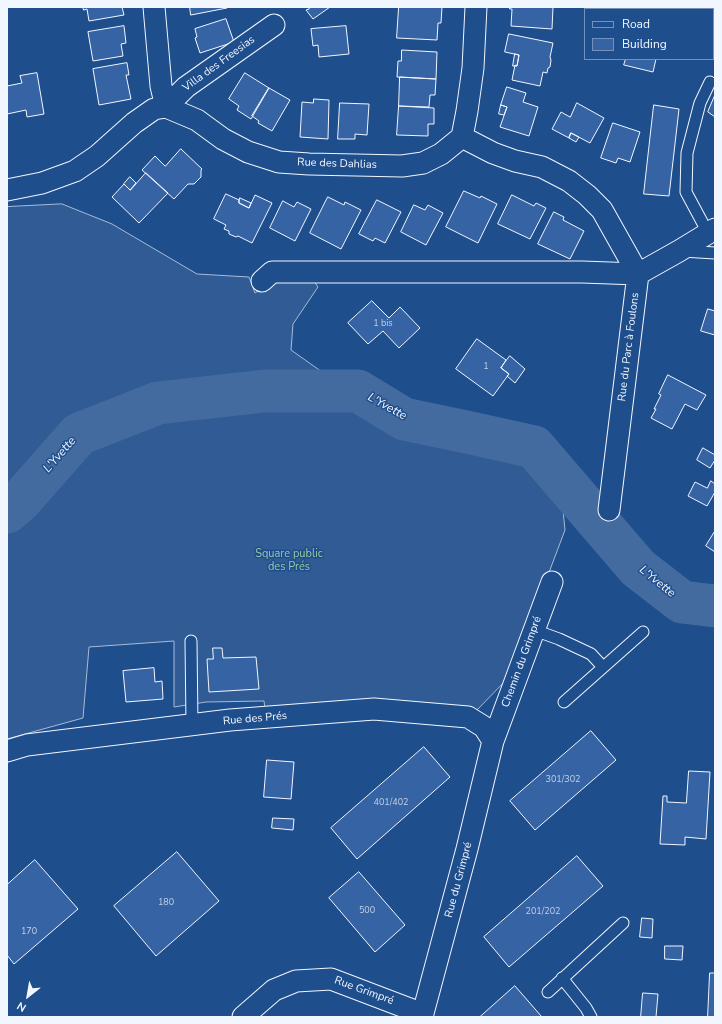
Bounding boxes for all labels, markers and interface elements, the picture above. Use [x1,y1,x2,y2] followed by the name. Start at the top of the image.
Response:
[584,8,714,60] legend
[622,16,650,32] text: Road
[180,33,258,95] street label: Villa des Freesias
[622,36,667,52] text: Building
[297,156,377,172] street label: Rue des Dahlias
[616,292,642,402] street label: Rue du Parc à Foulons
[373,319,393,329] house number: 1 bis
[483,362,489,372] house number: 1
[365,390,409,424] water label: L'Yvette
[41,434,79,476] water label: L'Yvette
[255,547,323,573] park label: Square public des Prés
[636,563,678,601] water label: L'Yvette
[499,615,545,709] street label: Chemin du Grimpré
[222,710,288,728] street label: Rue des Prés
[546,775,580,785] house number: 301/302
[374,798,408,808] house number: 401/402
[443,841,475,919] street label: Rue du Grimpré
[158,898,174,908] house number: 180
[359,906,375,916] house number: 500
[526,907,560,917] house number: 201/202
[21,927,37,937] house number: 170
[333,974,395,1008] street label: Rue Grimpré
[8,976,48,1016] north arrow
[14,998,29,1015] text: N

